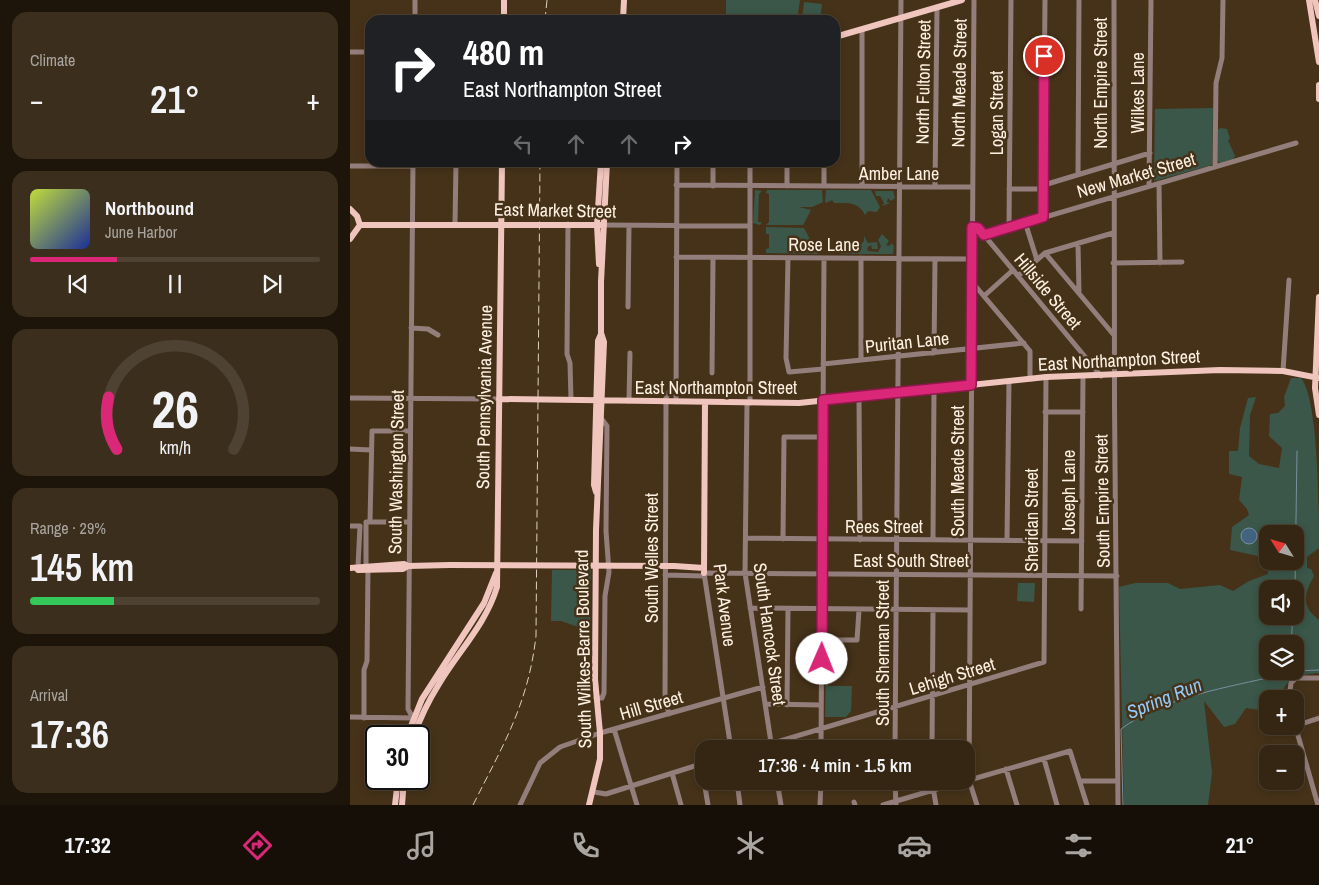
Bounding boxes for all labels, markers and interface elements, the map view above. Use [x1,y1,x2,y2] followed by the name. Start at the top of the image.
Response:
[1088,17,1113,149] street label: North Empire Street
[945,18,973,148] street label: North Meade Street
[909,19,937,145] street label: North Fulton Street
[463,29,544,76] text: 480 m
[380,35,445,100] icon: right
[1023,35,1065,77] pin
[1030,42,1058,70] icon: arrive
[30,49,75,71] text: Climate
[1125,52,1150,134] street label: Wilkes Lane
[984,71,1009,155] street label: Logan Street
[150,74,200,125] text: 21°
[463,74,662,104] text: East Northampton Street
[30,81,43,119] text: −
[307,81,320,119] text: +
[509,130,537,158] icon: left
[562,130,590,158] icon: ahead
[615,130,643,158] icon: ahead
[668,130,696,158] icon: right
[1074,146,1198,204] street label: New Market Street
[858,161,939,186] street label: Amber Lane
[105,195,194,221] text: Northbound
[494,196,616,224] street label: East Market Street
[105,221,177,243] text: June Harbor
[788,232,860,257] street label: Rose Lane
[1009,247,1087,335] street label: Hillside Street
[64,270,92,298] icon: previous
[161,270,189,298] icon: pause
[258,270,286,298] icon: next
[470,305,498,489] street label: South Pennsylvania Avenue
[864,325,950,359] street label: Puritan Lane
[1037,343,1201,377] street label: East Northampton Street
[151,374,199,444] text: 26
[635,375,797,400] street label: East Northampton Street
[382,390,410,554] street label: South Washington Street
[945,405,970,537] street label: South Meade Street
[1088,434,1116,568] street label: South Empire Street
[159,436,191,460] text: km/h
[1056,450,1081,534] street label: Joseph Lane
[1019,468,1044,572] street label: Sheridan Street
[639,493,664,623] street label: South Welles Street
[845,514,923,539] street label: Rees Street
[30,517,106,539] text: Range · 29%
[1259,525,1304,570] north arrow
[1259,525,1304,790] map controls
[30,542,134,593] text: 145 km
[853,548,969,573] street label: East South Street
[569,550,597,748] street label: South Wilkes-Barre Boulevard
[748,561,792,707] street label: South Hancock Street
[708,562,742,648] street label: Park Avenue
[870,580,895,726] street label: South Sherman Street
[1259,580,1304,625] button: sound
[795,632,847,684] position arrow
[1259,635,1304,680] button: layers
[906,651,998,701] street label: Lehigh Street
[1123,671,1205,725] water label: Spring Run
[30,684,68,706] text: Arrival
[616,684,686,726] street label: Hill Street
[1259,690,1304,735] button: +
[30,709,109,760] text: 17:36
[365,725,430,790] speed limit sign: 30
[1259,745,1304,790] button: −
[758,752,912,778] text: 17:36 · 4 min · 1.5 km
[240,828,275,863] icon: directions
[404,828,439,863] icon: music
[568,828,603,863] icon: phone
[733,828,768,863] icon: climate
[897,828,932,863] icon: car
[1061,828,1096,863] icon: filters
[65,830,111,860] text: 17:32
[1225,830,1254,860] text: 21°

